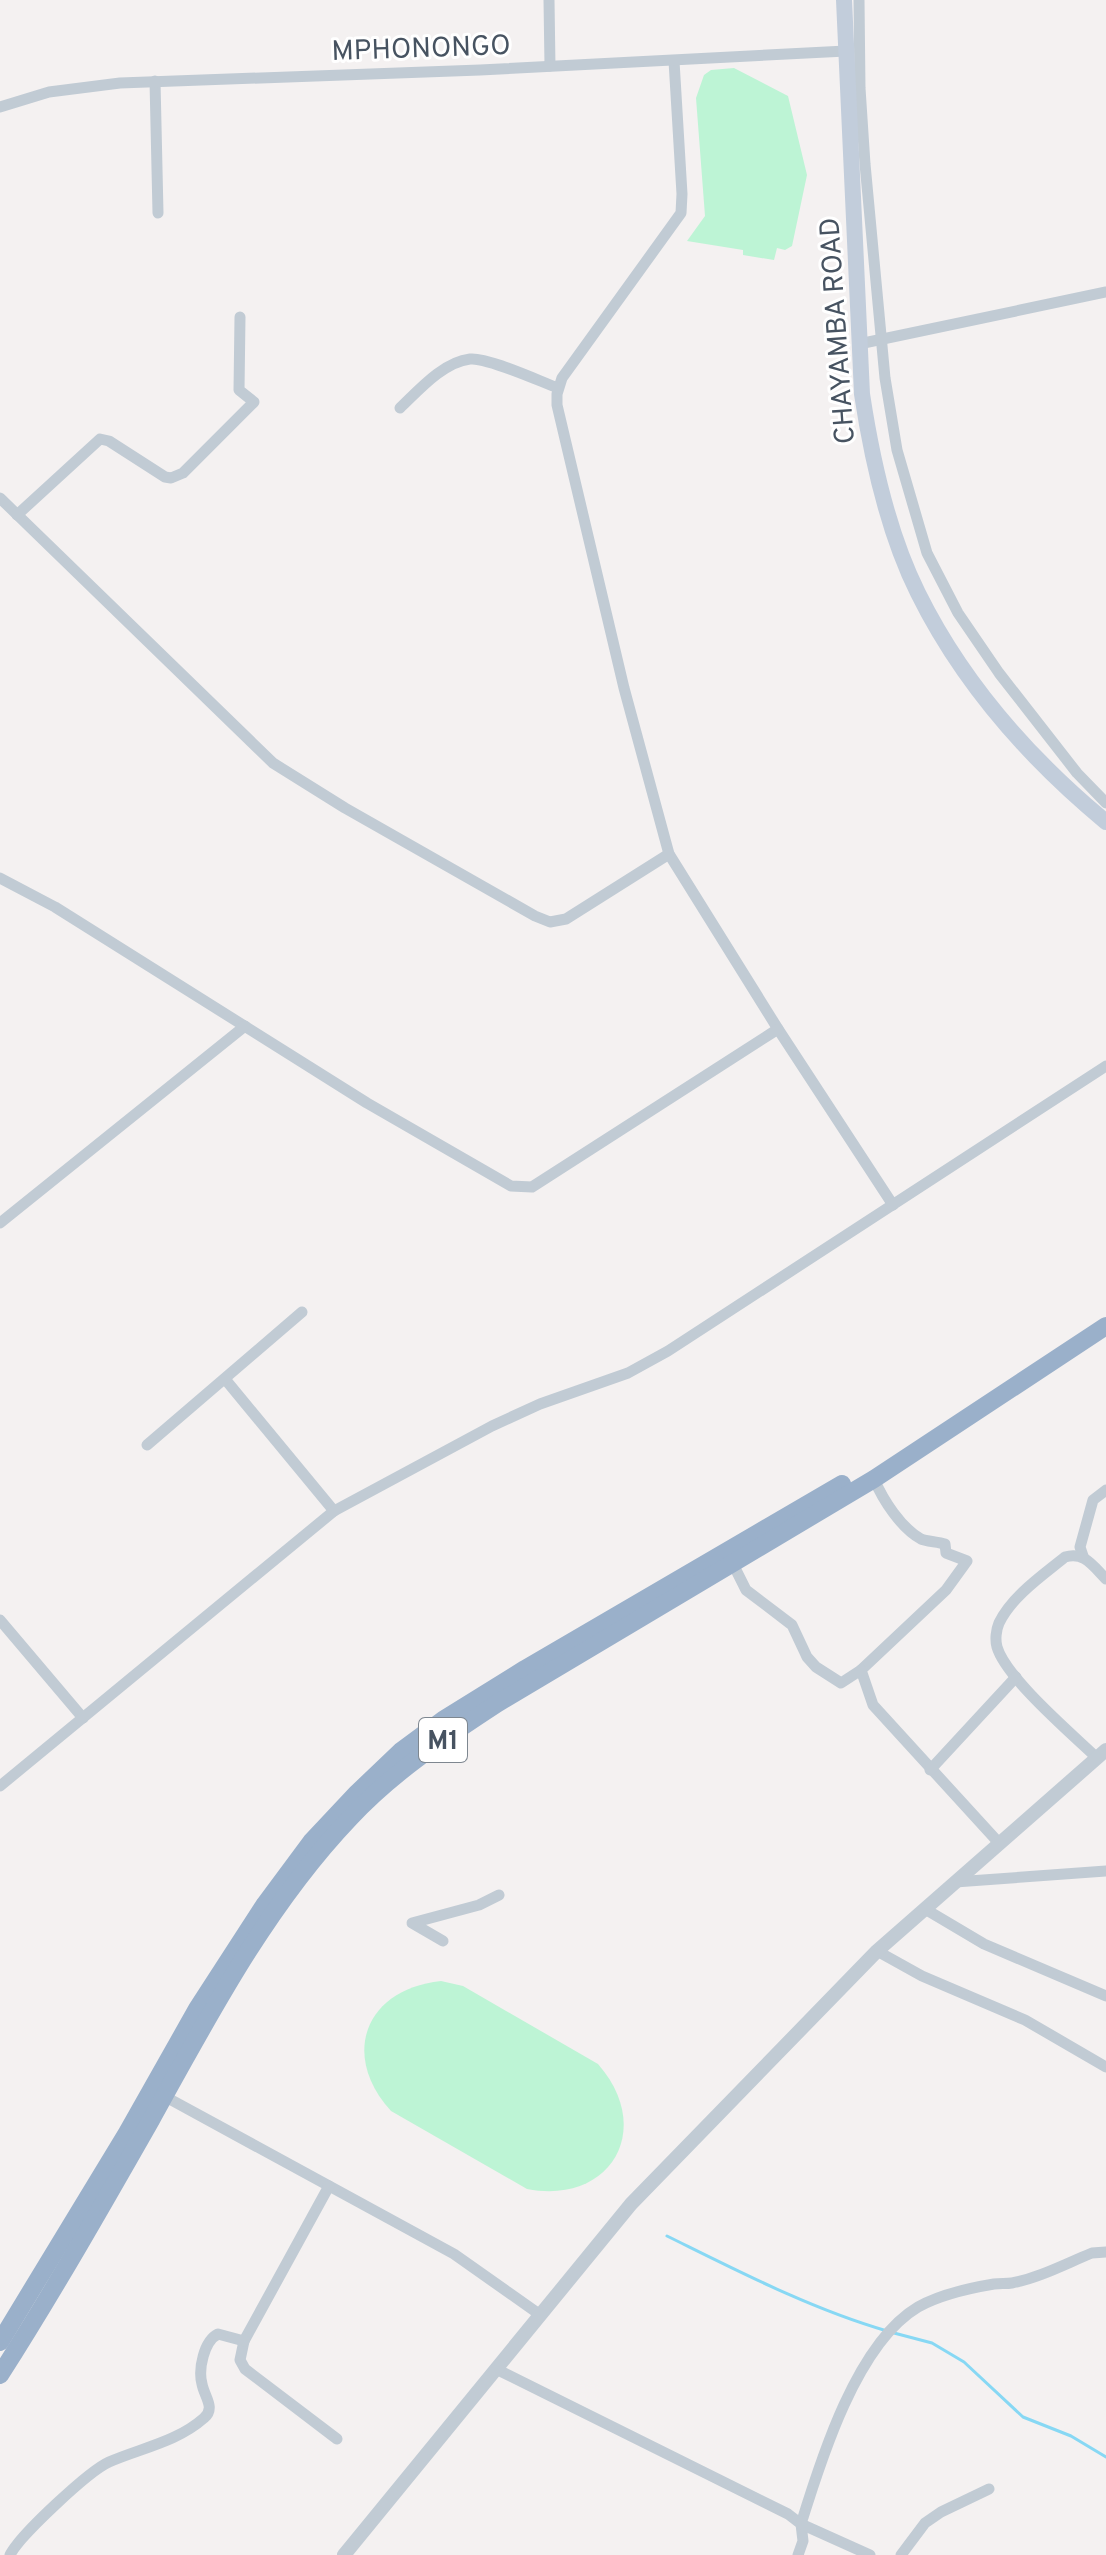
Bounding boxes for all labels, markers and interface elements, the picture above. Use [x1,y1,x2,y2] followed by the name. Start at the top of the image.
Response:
[331,29,511,71] street label: MPHONONGO
[813,216,865,445] street label: CHAYAMBA ROAD
[419,1718,467,1762] road number: M1

